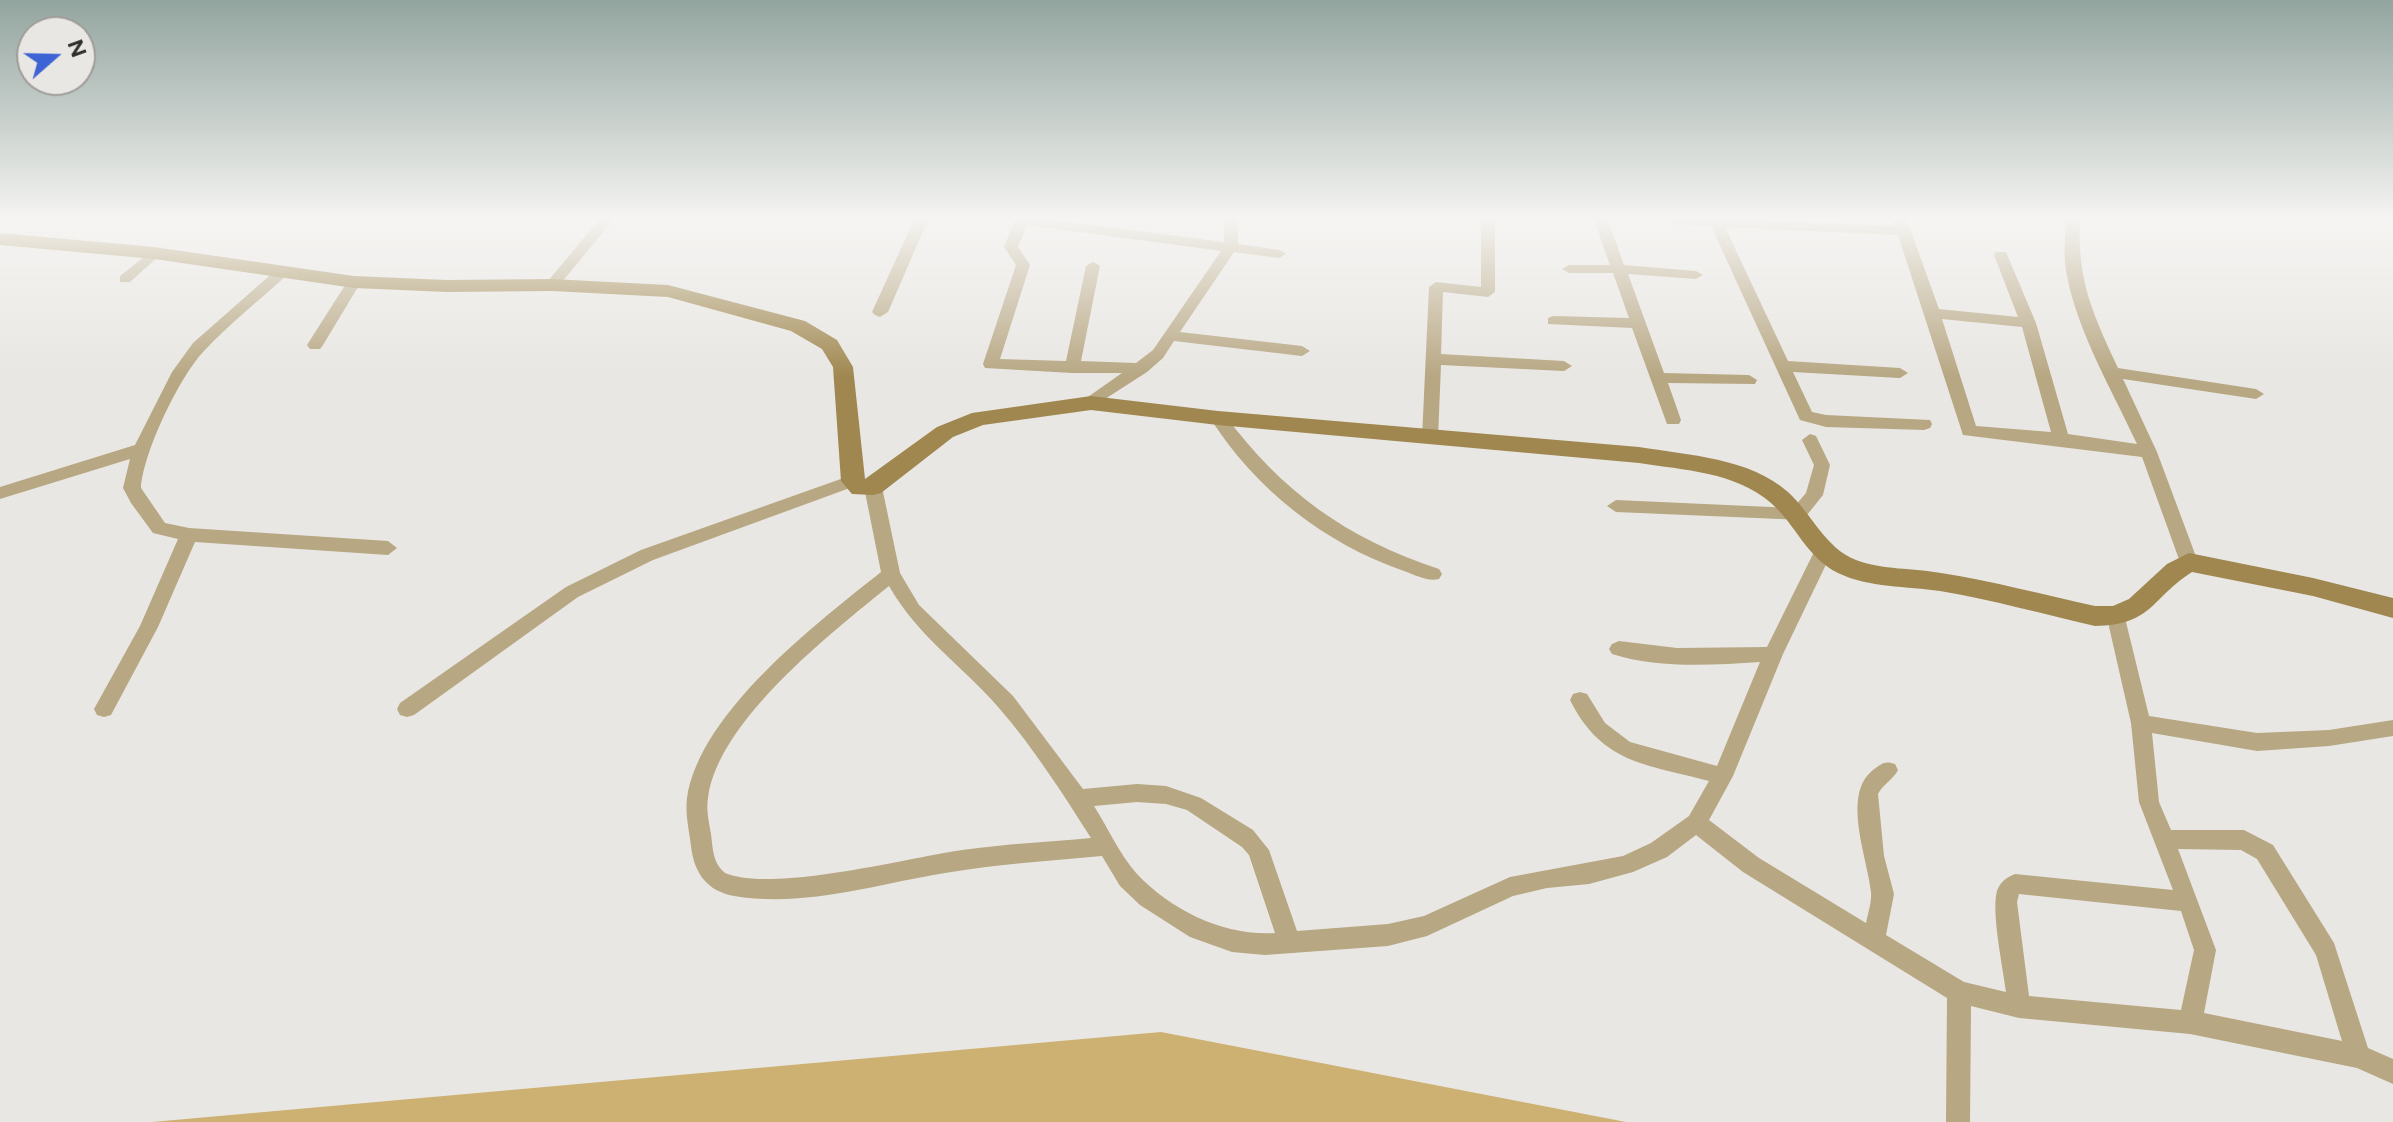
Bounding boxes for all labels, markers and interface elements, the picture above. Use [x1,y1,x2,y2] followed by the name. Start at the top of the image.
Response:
[16,16,96,96] north arrow
[62,36,93,61] text: N

